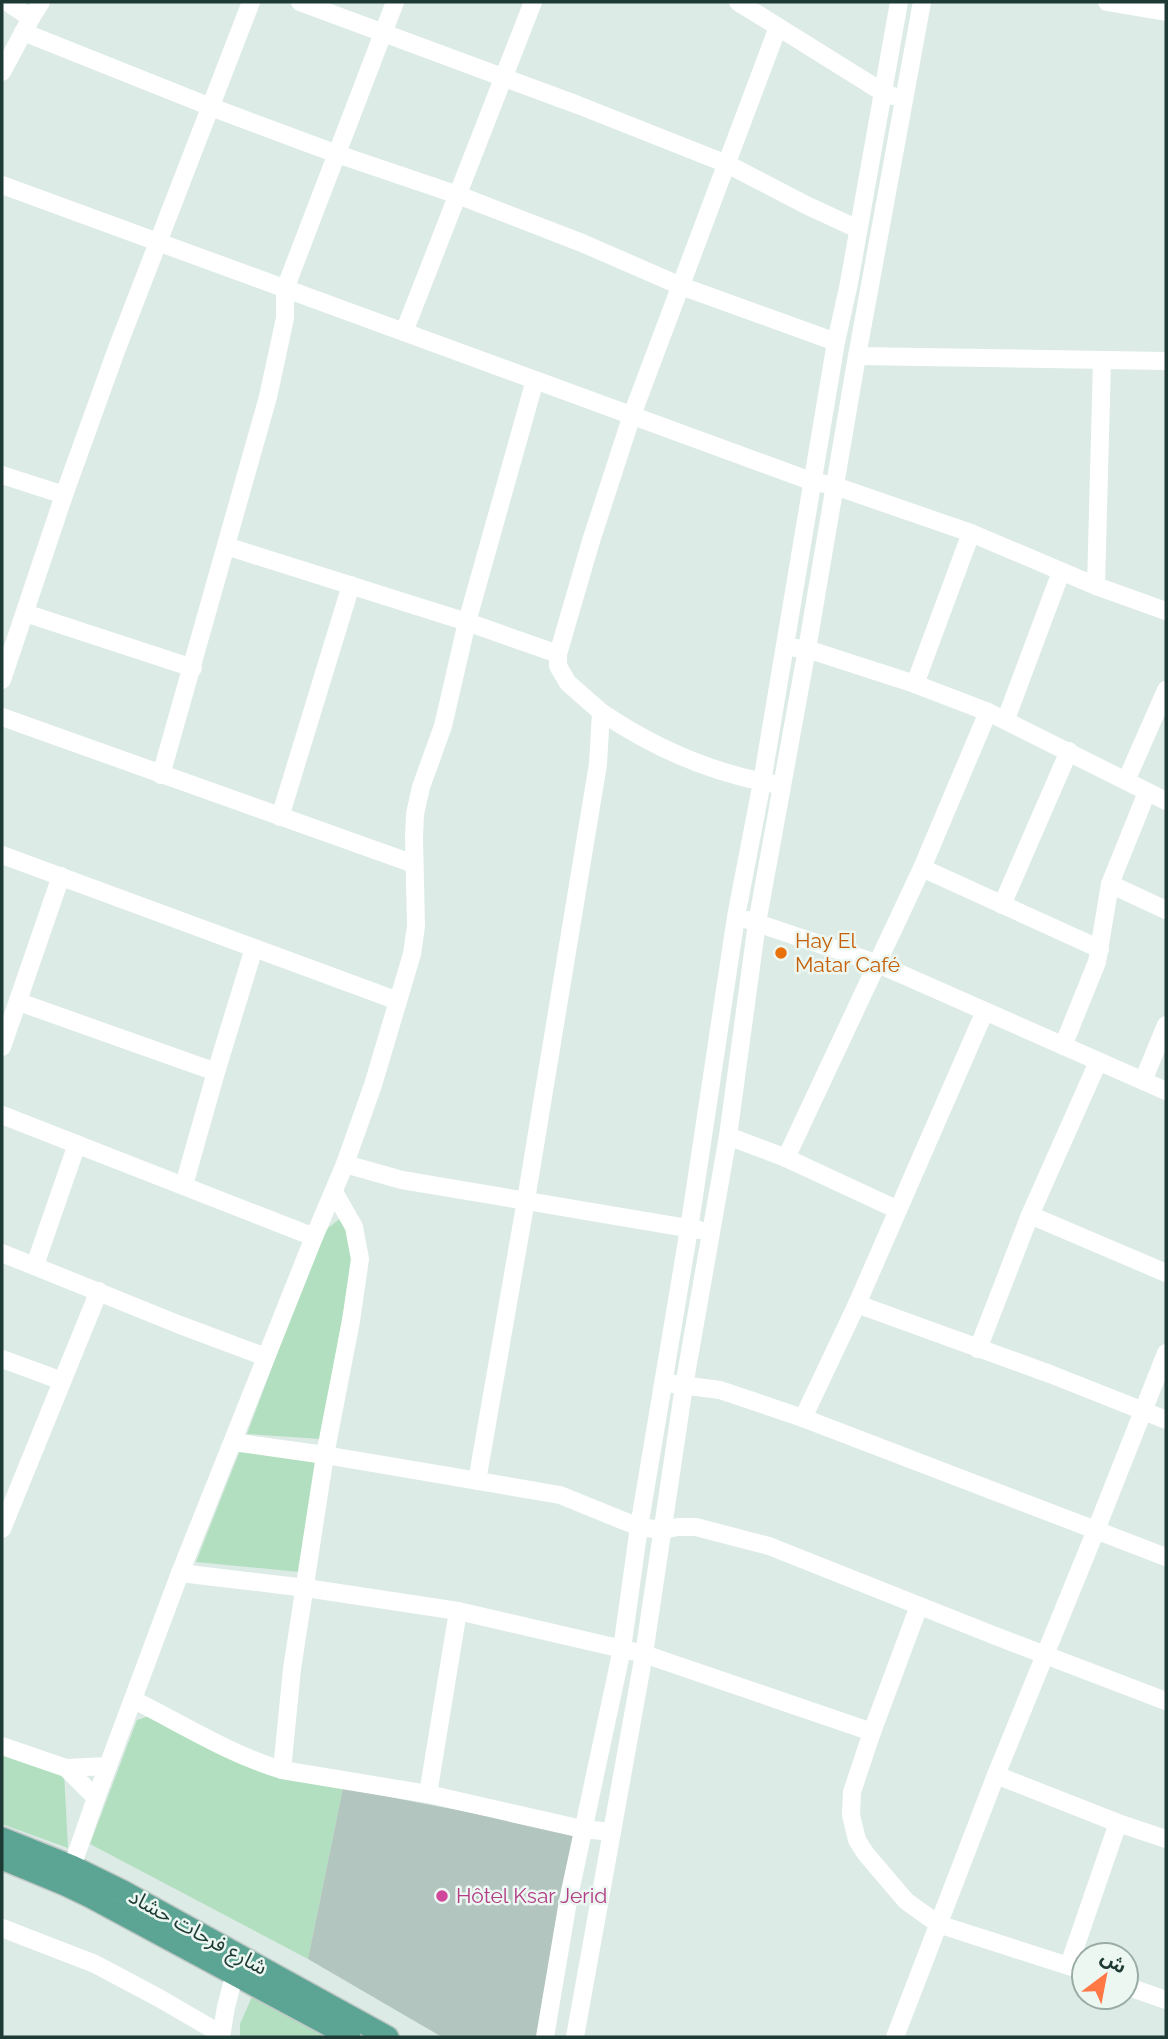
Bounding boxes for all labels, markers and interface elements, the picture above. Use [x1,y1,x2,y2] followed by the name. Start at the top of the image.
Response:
[795,928,900,977] place label: Hay El Matar Café
[773,945,789,961] marker: Hay El Matar Café
[123,1883,272,1982] street label: شارع فرحات حشاد
[456,1883,607,1908] place label: Hôtel Ksar Jerid
[434,1888,450,1904] marker: Hôtel Ksar Jerid
[1070,1941,1140,2011] north arrow
[1097,1945,1131,1978] text: ش

